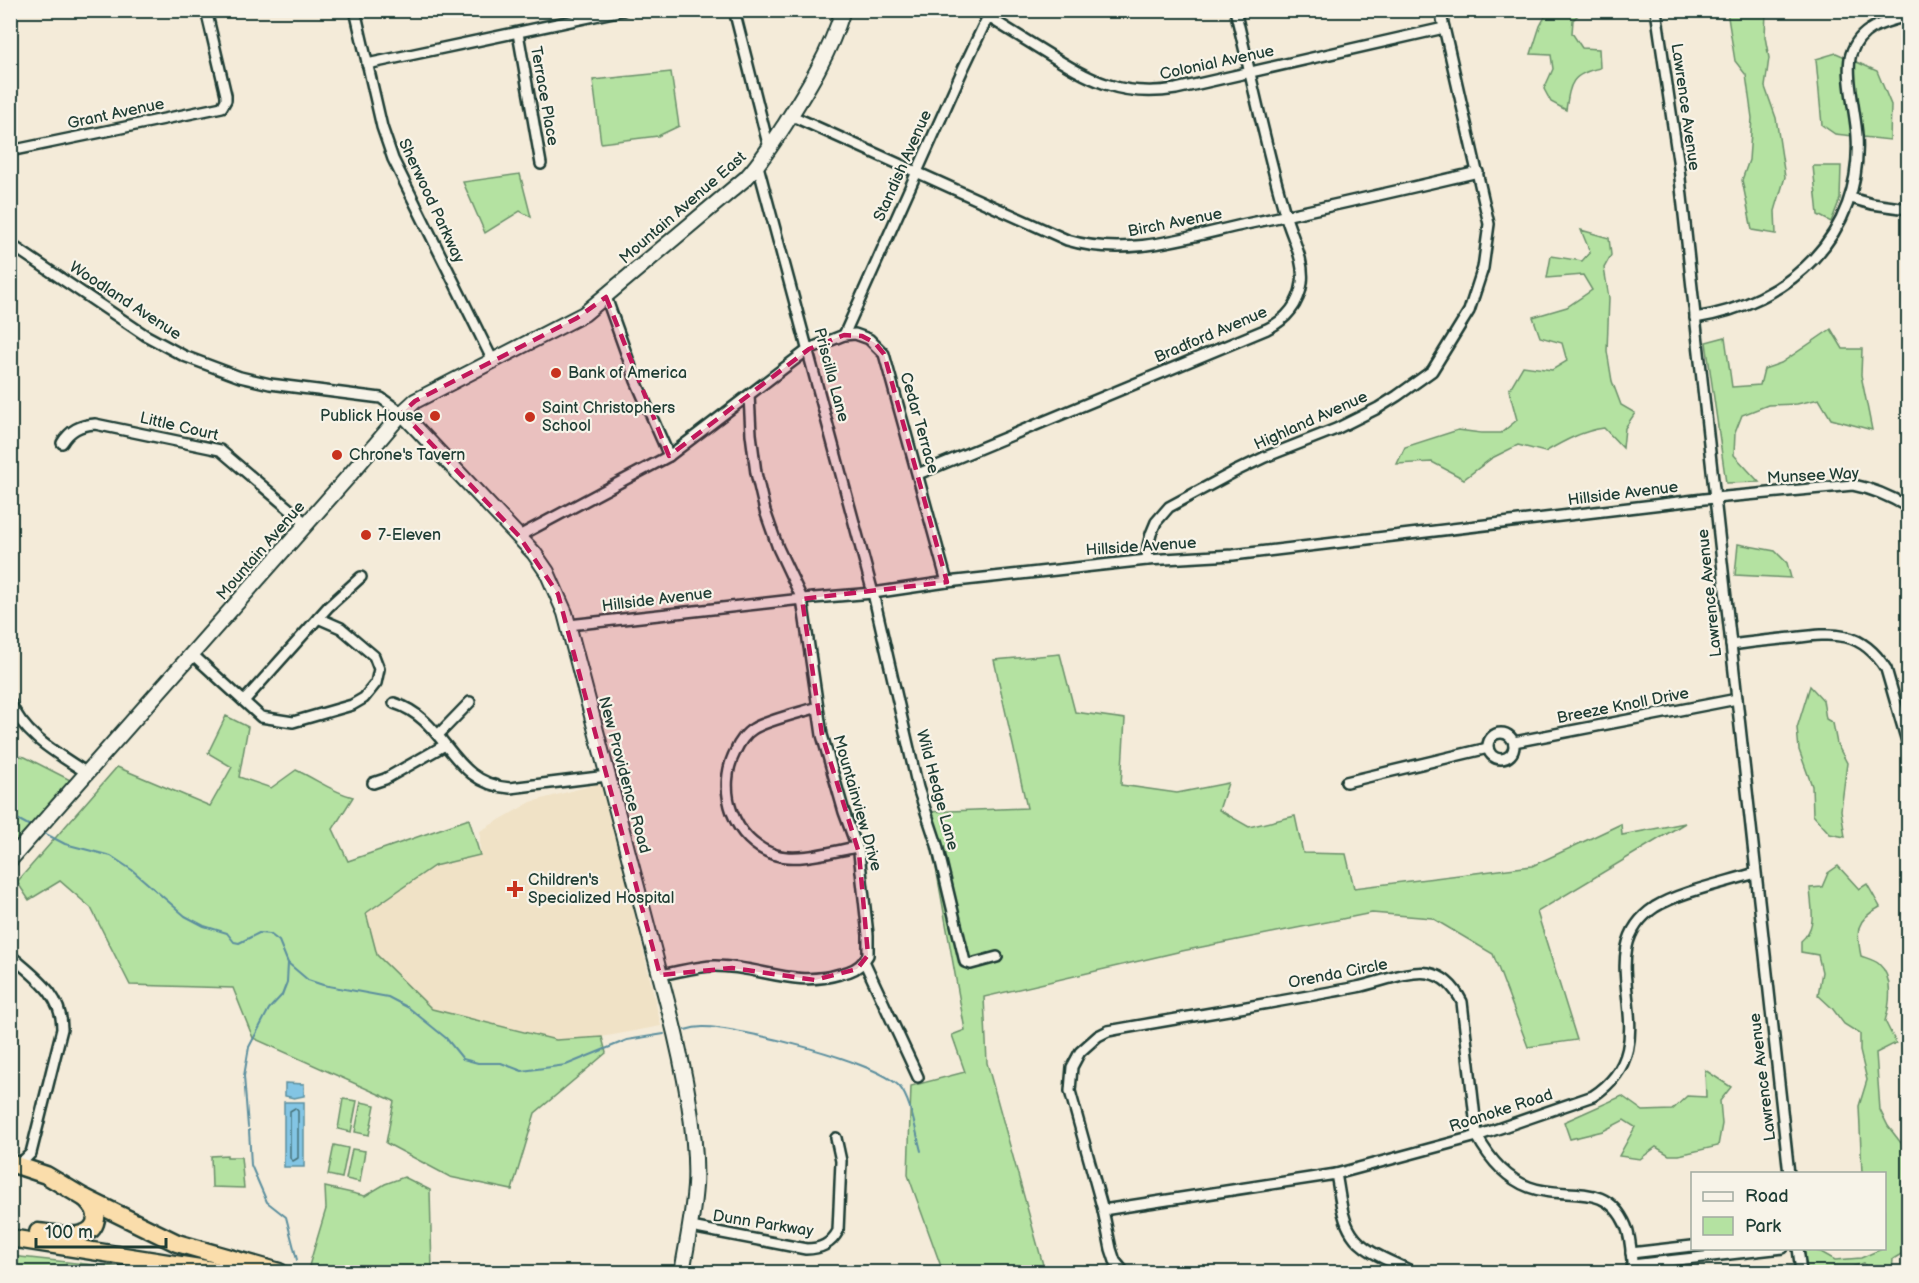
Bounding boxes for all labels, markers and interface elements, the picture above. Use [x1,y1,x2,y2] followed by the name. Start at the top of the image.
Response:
[1158,41,1276,84] street label: Colonial Avenue
[1667,42,1703,172] street label: Lawrence Avenue
[526,45,562,148] street label: Terrace Place
[66,94,167,134] street label: Grant Avenue
[870,107,936,225] street label: Standish Avenue
[394,136,468,267] street label: Sherwood Parkway
[616,148,750,268] street label: Mountain Avenue East
[1126,204,1224,241] street label: Birch Avenue
[65,258,185,345] street label: Woodland Avenue
[1152,302,1271,367] street label: Bradford Avenue
[809,326,853,425] street label: Priscilla Lane
[568,364,687,383] place label: Bank of America
[549,366,563,380] marker: Bank of America
[895,370,943,476] street label: Cedar Terrace
[1251,387,1371,455] street label: Highland Avenue
[542,399,675,436] place label: Saint Christophers School
[320,407,424,426] place label: Publick House
[138,409,220,445] street label: Little Court
[428,409,442,423] marker: Publick House
[523,410,537,424] marker: Saint Christophers School
[349,446,465,465] place label: Chrone's Tavern
[330,448,344,462] marker: Chrone's Tavern
[1766,464,1860,488] street label: Munsee Way
[1567,478,1680,510] street label: Hillside Avenue
[213,497,309,604] street label: Mountain Avenue
[378,526,441,545] place label: 7-Eleven
[359,528,373,542] marker: 7-Eleven
[1694,528,1726,658] street label: Lawrence Avenue
[1085,534,1197,560] street label: Hillside Avenue
[601,584,714,616] street label: Hillside Avenue
[1555,684,1691,728] street label: Breeze Knoll Drive
[594,695,654,855] street label: New Providence Road
[912,728,962,853] street label: Wild Hedge Lane
[829,733,886,874] street label: Mountainview Drive
[528,871,674,908] place label: Children's Specialized Hospital
[506,880,524,898] marker: Children's Specialized Hospital
[1287,955,1390,993] street label: Orenda Circle
[1746,1012,1780,1142] street label: Lawrence Avenue
[1447,1085,1555,1137] street label: Roanoke Road
[1691,1172,1886,1250] legend
[1745,1186,1789,1207] text: Road
[711,1207,816,1241] street label: Dunn Parkway
[36,1211,166,1249] scale bar
[1745,1216,1781,1237] text: Park
[45,1222,93,1243] text: 100 m

